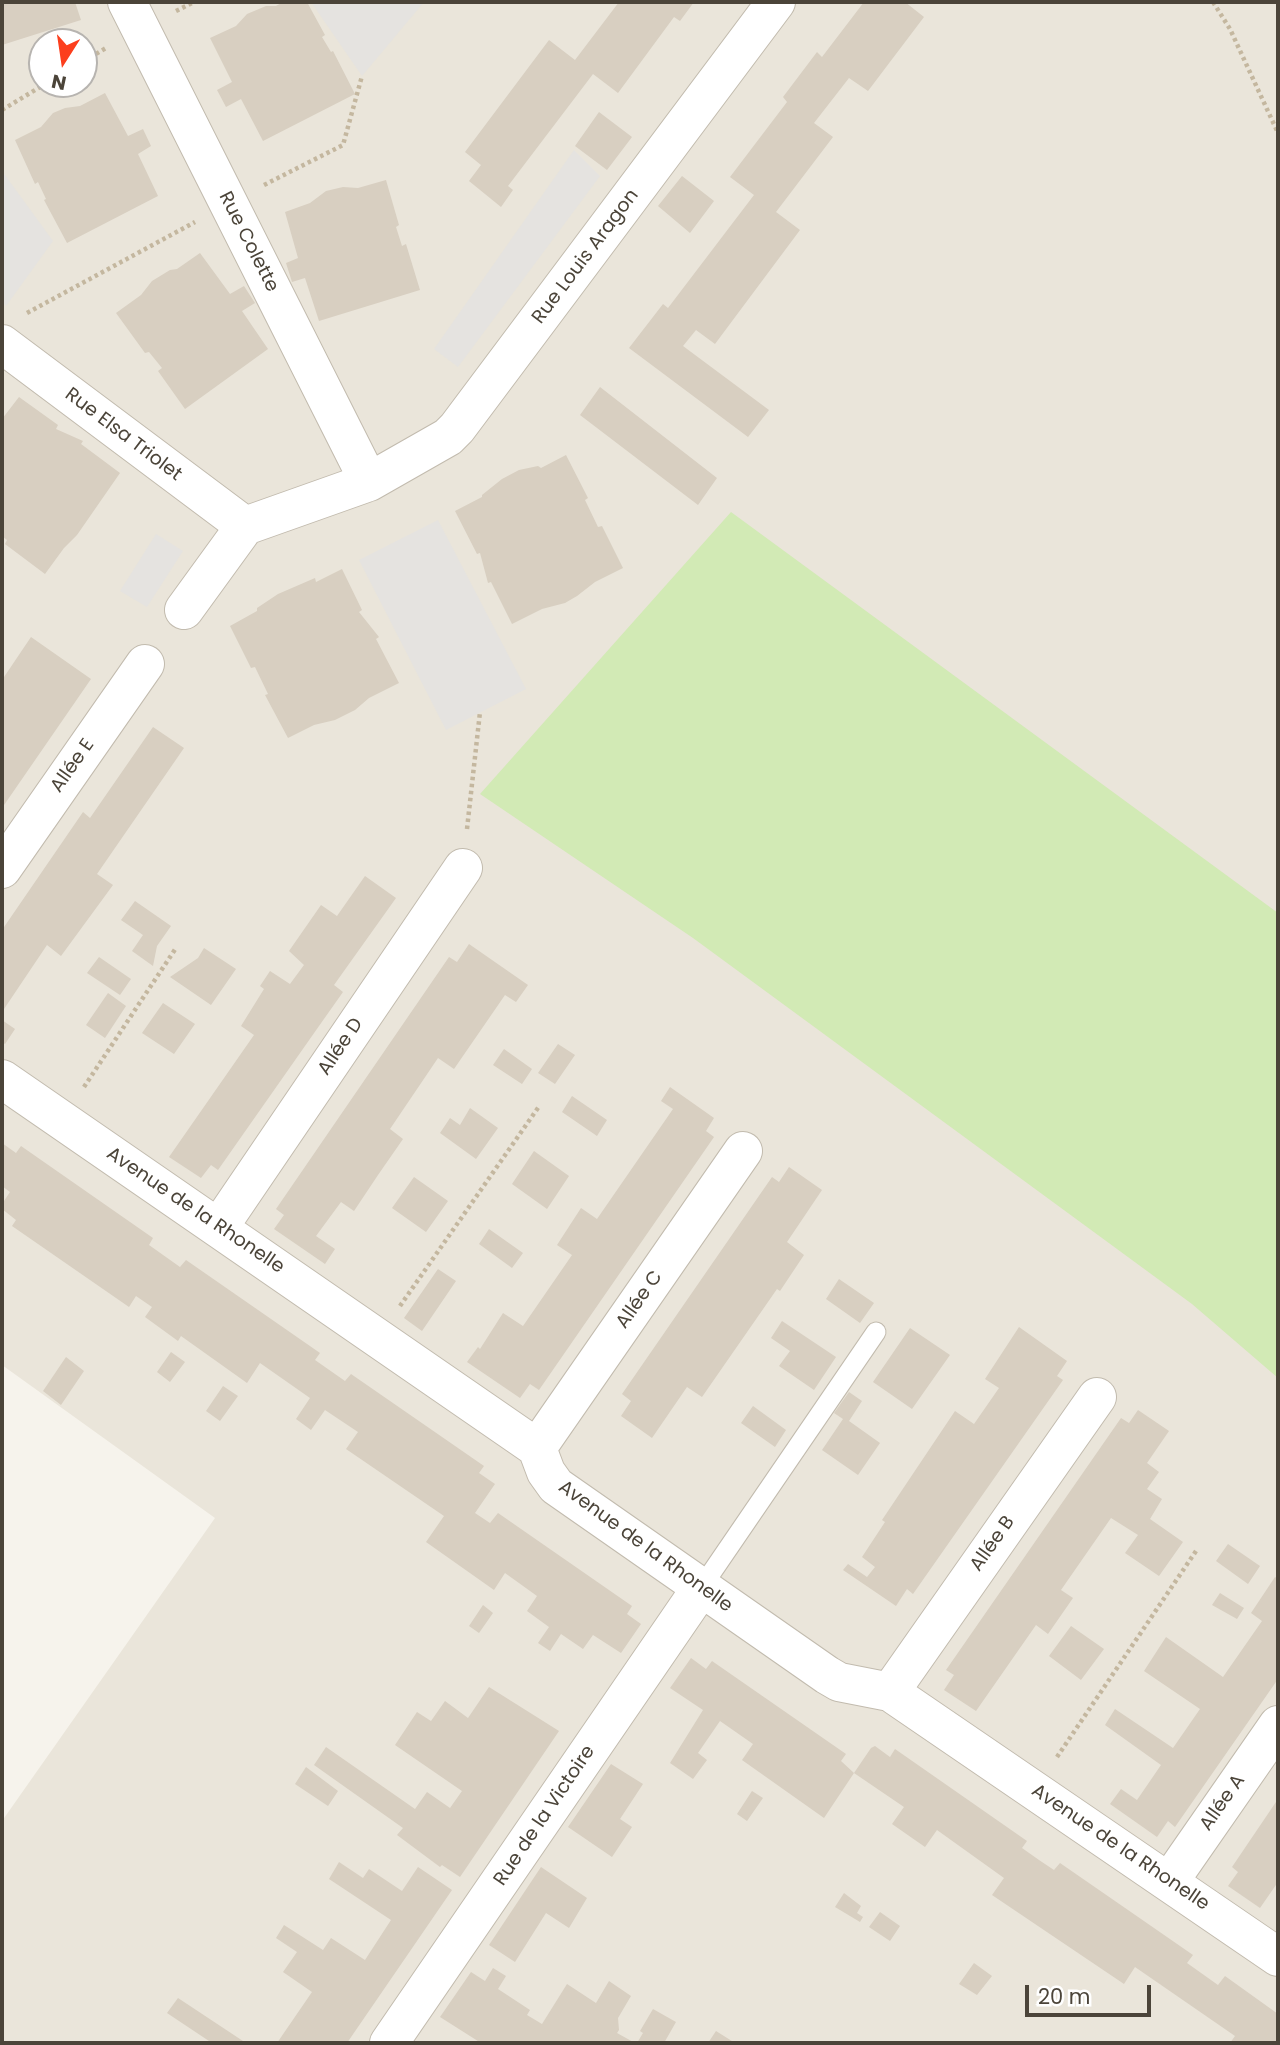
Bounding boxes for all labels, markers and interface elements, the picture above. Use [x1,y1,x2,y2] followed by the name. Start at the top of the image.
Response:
[28,28,98,98] north arrow
[49,67,69,97] text: N
[528,185,644,329] street label: Rue Louis Aragon
[213,188,283,296] street label: Rue Colette
[60,384,186,486] street label: Rue Elsa Triolet
[46,735,100,797] street label: Allée E
[314,1014,368,1080] street label: Allée D
[102,1143,288,1279] street label: Avenue de la Rhonelle
[612,1267,668,1333] street label: Allée C
[553,1476,737,1618] street label: Avenue de la Rhonelle
[966,1512,1020,1576] street label: Allée B
[490,1741,600,1891] street label: Rue de la Victoire
[1195,1770,1251,1836] street label: Allée A
[1027,1780,1213,1916] street label: Avenue de la Rhonelle
[1028,1972,1154,2016] scale bar
[1038,1982,1091,2011] text: 20 m

